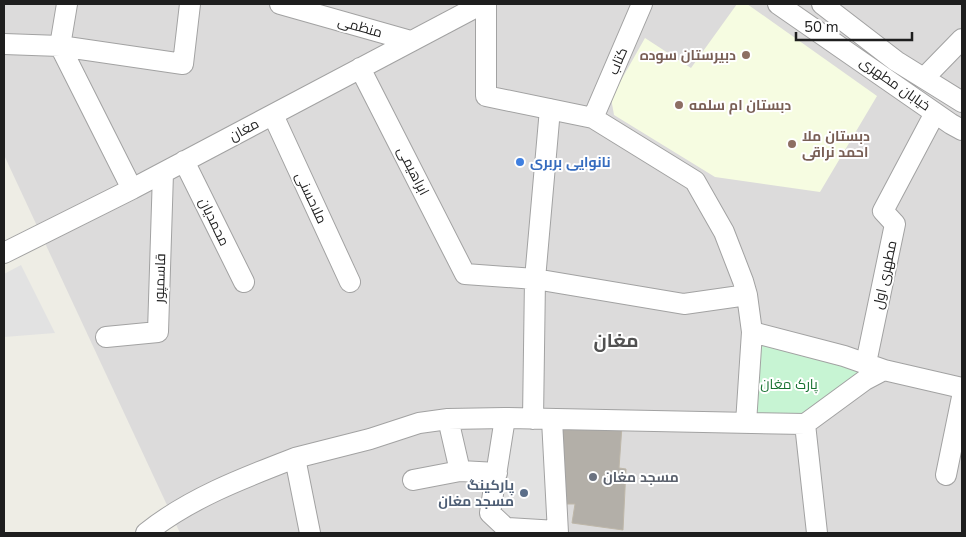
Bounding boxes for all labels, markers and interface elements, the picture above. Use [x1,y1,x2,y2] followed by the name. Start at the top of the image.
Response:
[796,10,912,42] scale bar
[336,12,384,42] street label: منظمی
[804,17,839,37] text: 50 m
[604,44,632,78] street label: کتاب
[640,46,736,65] place label: دبیرستان سوده
[740,49,752,61] marker: دبیرستان سوده
[856,53,934,115] street label: خیابان مطهری
[689,96,791,115] place label: دبستان ام سلمه
[673,99,685,111] marker: دبستان ام سلمه
[226,114,262,146] street label: مغان
[802,127,870,162] place label: دبستان ملا احمد نراقی
[786,138,798,150] marker: دبستان ملا احمد نراقی
[393,143,433,199] street label: ابراهیمی
[530,153,611,172] place label: نانوایی بربری
[514,156,526,168] marker: نانوایی بربری
[291,169,331,227] street label: ملاحسنی
[194,195,234,249] street label: محمدیان
[868,239,902,311] street label: مطهری اول
[150,253,170,304] street label: قاسمپور
[594,328,638,354] district label: مغان
[760,375,818,394] park label: پارک مغان
[603,468,679,487] place label: مسجد مغان
[587,471,599,483] marker: مسجد مغان
[438,476,514,511] place label: پارکینگ مسجد مغان
[518,487,530,499] marker: پارکینگ مسجد مغان

